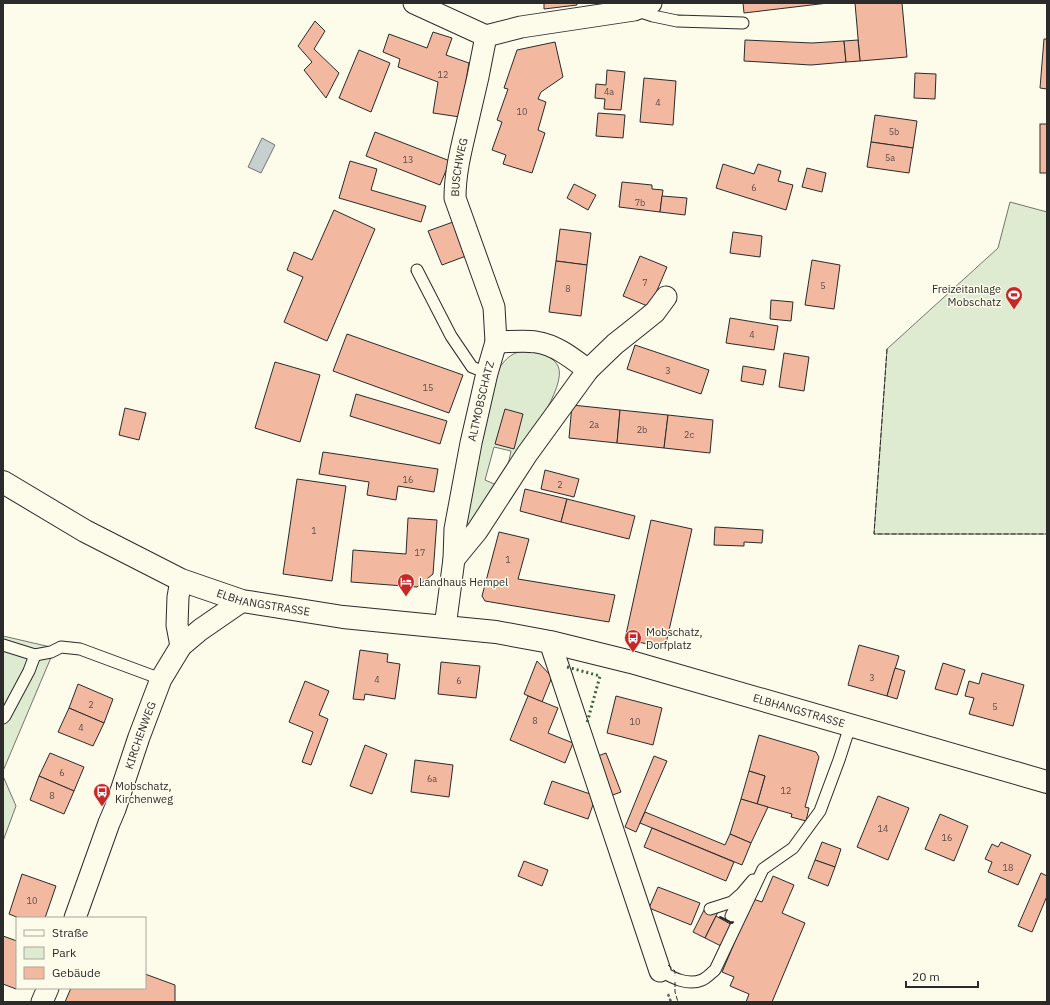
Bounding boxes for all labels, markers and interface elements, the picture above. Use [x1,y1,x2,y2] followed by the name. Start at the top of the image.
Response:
[438,69,448,80] house number: 12
[604,86,614,97] house number: 4a
[655,97,661,108] house number: 4
[517,106,527,117] house number: 10
[889,126,899,137] house number: 5b
[448,136,471,197] street label: BUSCHWEG
[885,152,895,163] house number: 5a
[403,154,413,165] house number: 13
[751,182,757,193] house number: 6
[635,197,645,208] house number: 7b
[642,277,648,288] house number: 7
[820,280,826,291] house number: 5
[932,282,1001,309] place label: Freizeitanlage Mobschatz
[565,283,571,294] house number: 8
[1004,285,1024,310] sports icon: Freizeitanlage Mobschatz
[749,329,755,340] house number: 4
[465,359,497,443] street label: ALTMOBSCHATZ
[665,365,671,376] house number: 3
[423,382,433,393] house number: 15
[589,419,599,430] house number: 2a
[637,424,647,435] house number: 2b
[684,429,694,440] house number: 2c
[403,474,413,485] house number: 16
[557,479,563,490] house number: 2
[311,525,317,536] house number: 1
[415,547,425,558] house number: 17
[505,554,511,565] house number: 1
[396,572,416,597] hotel icon: Landhaus Hempel
[419,575,508,589] place label: Landhaus Hempel
[215,586,311,619] street label: ELBHANGSTRASSE
[646,625,703,652] place label: Mobschatz, Dorfplatz
[623,628,643,653] bus stop icon: Mobschatz, Dorfplatz
[869,672,875,683] house number: 3
[374,674,380,685] house number: 4
[456,675,462,686] house number: 6
[751,691,847,730] street label: ELBHANGSTRASSE
[88,699,94,710] house number: 2
[122,699,159,771] street label: KIRCHENWEG
[992,701,998,712] house number: 5
[532,715,538,726] house number: 8
[630,716,640,727] house number: 10
[78,722,84,733] house number: 4
[59,767,65,778] house number: 6
[427,773,437,784] house number: 6a
[115,779,173,806] place label: Mobschatz, Kirchenweg
[92,782,112,807] bus stop icon: Mobschatz, Kirchenweg
[781,785,791,796] house number: 12
[49,790,55,801] house number: 8
[878,823,888,834] house number: 14
[942,832,952,843] house number: 16
[1003,862,1013,873] house number: 18
[27,895,37,906] house number: 10
[16,917,146,989] legend
[52,925,89,940] text: Straße
[52,945,77,960] text: Park
[906,963,978,989] scale bar
[52,965,101,980] text: Gebäude
[912,969,940,984] text: 20 m

